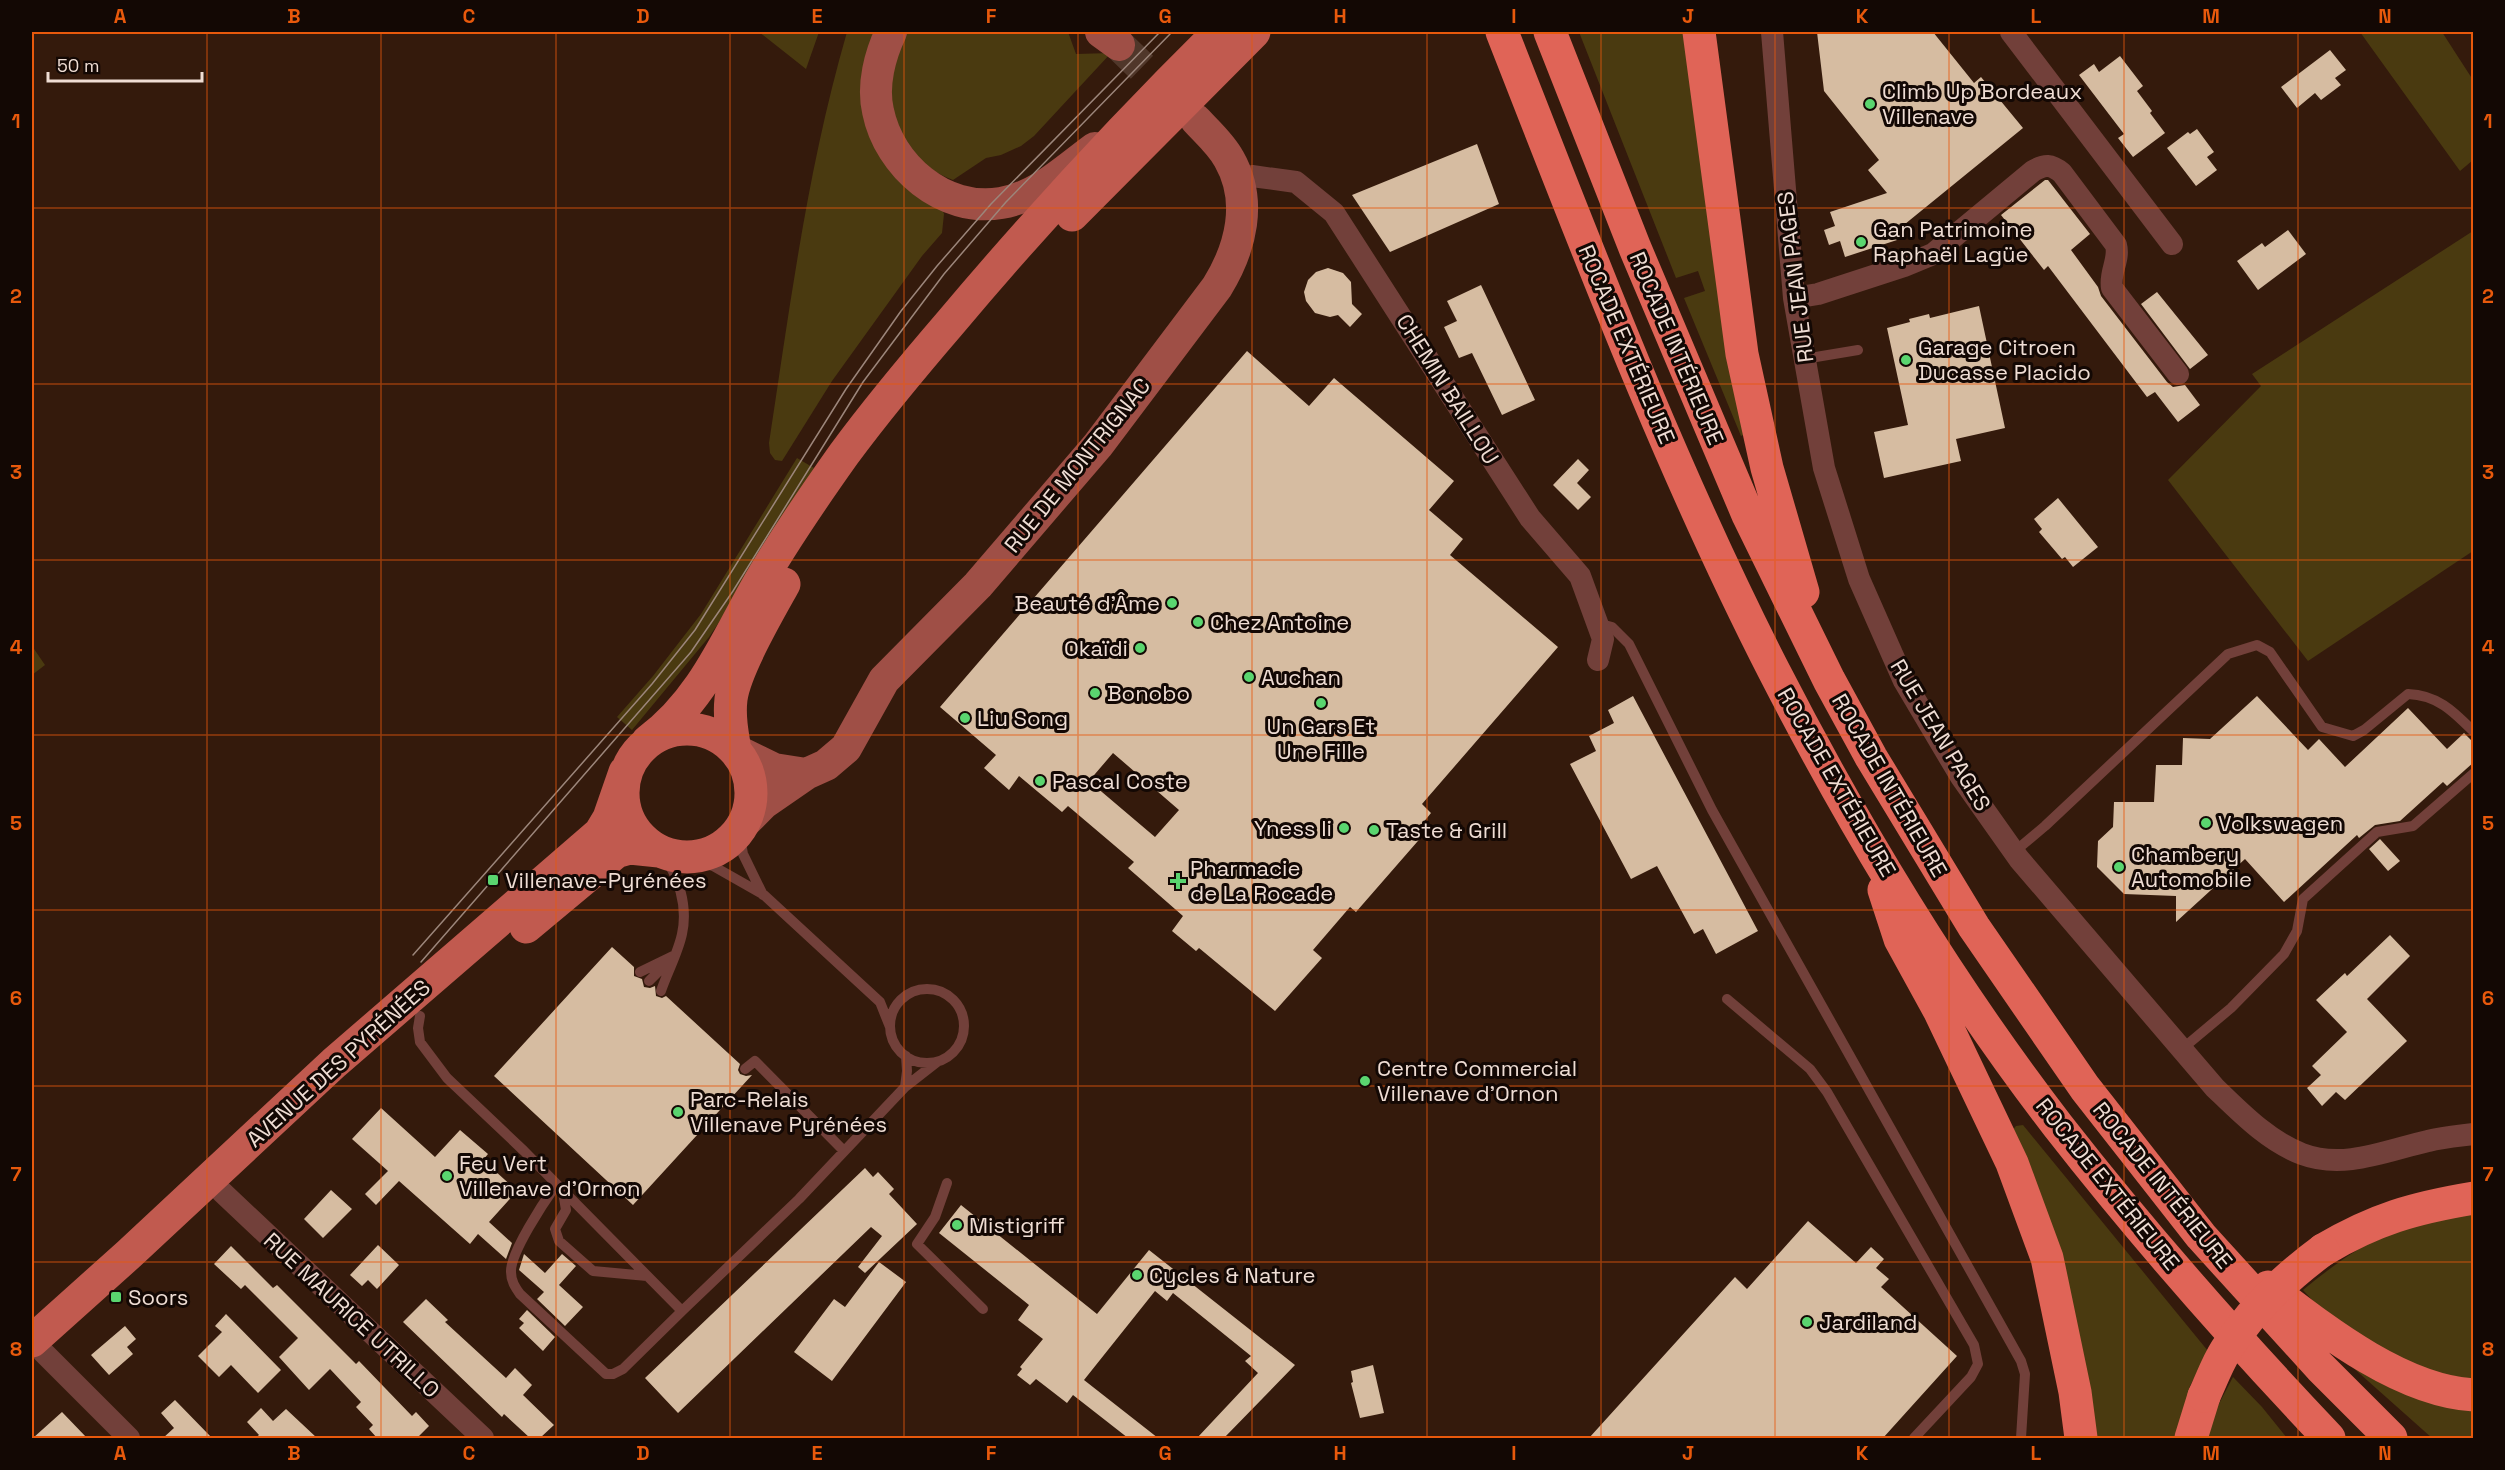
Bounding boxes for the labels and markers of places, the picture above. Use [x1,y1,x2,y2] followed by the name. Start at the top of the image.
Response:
[1882,77,2082,130] place label: Climb Up Bordeaux Villenave
[1863,97,1877,111] marker: Climb Up Bordeaux Villenave
[1873,215,2032,268] place label: Gan Patrimoine Raphaël Lagüe
[1854,235,1868,249] marker: Gan Patrimoine Raphaël Lagüe
[1918,333,2091,386] place label: Garage Citroen Ducasse Placido
[1899,353,1913,367] marker: Garage Citroen Ducasse Placido
[1015,589,1160,617] place label: Beauté d’Âme
[1165,596,1179,610] marker: Beauté d’Âme
[1210,608,1349,636] place label: Chez Antoine
[1191,615,1205,629] marker: Chez Antoine
[1064,634,1128,662] place label: Okaïdi
[1133,641,1147,655] marker: Okaïdi
[1261,663,1341,691] place label: Auchan
[1242,670,1256,684] marker: Auchan
[1107,679,1190,707] place label: Bonobo
[1088,686,1102,700] marker: Bonobo
[1314,696,1328,710] marker: Un Gars Et Une Fille
[977,704,1068,732] place label: Liu Song
[958,711,972,725] marker: Liu Song
[1267,712,1375,765] place label: Un Gars Et Une Fille
[1052,767,1188,795] place label: Pascal Coste
[1033,774,1047,788] marker: Pascal Coste
[2218,809,2343,837] place label: Volkswagen
[1254,814,1332,842] place label: Yness Ii
[1386,816,1507,844] place label: Taste & Grill
[2199,816,2213,830] marker: Volkswagen
[1337,821,1351,835] marker: Yness Ii
[1367,823,1381,837] marker: Taste & Grill
[2131,840,2252,893] place label: Chambery Automobile
[1190,854,1333,907] place label: Pharmacie de La Rocade
[2112,860,2126,874] marker: Chambery Automobile
[505,866,707,894] place label: Villenave-Pyrénées
[486,873,500,887] marker: Villenave-Pyrénées
[1171,874,1185,888] marker: Pharmacie de La Rocade
[1377,1054,1577,1107] place label: Centre Commercial Villenave d'Ornon
[1358,1074,1372,1088] marker: Centre Commercial Villenave d'Ornon
[690,1085,887,1138] place label: Parc-Relais Villenave Pyrénées
[671,1105,685,1119] marker: Parc-Relais Villenave Pyrénées
[459,1149,641,1202] place label: Feu Vert Villenave d'Ornon
[440,1169,454,1183] marker: Feu Vert Villenave d'Ornon
[969,1211,1065,1239] place label: Mistigriff
[950,1218,964,1232] marker: Mistigriff
[1149,1261,1315,1289] place label: Cycles & Nature
[1130,1268,1144,1282] marker: Cycles & Nature
[128,1283,188,1311] place label: Soors
[109,1290,123,1304] marker: Soors
[1819,1308,1917,1336] place label: Jardiland
[1800,1315,1814,1329] marker: Jardiland

